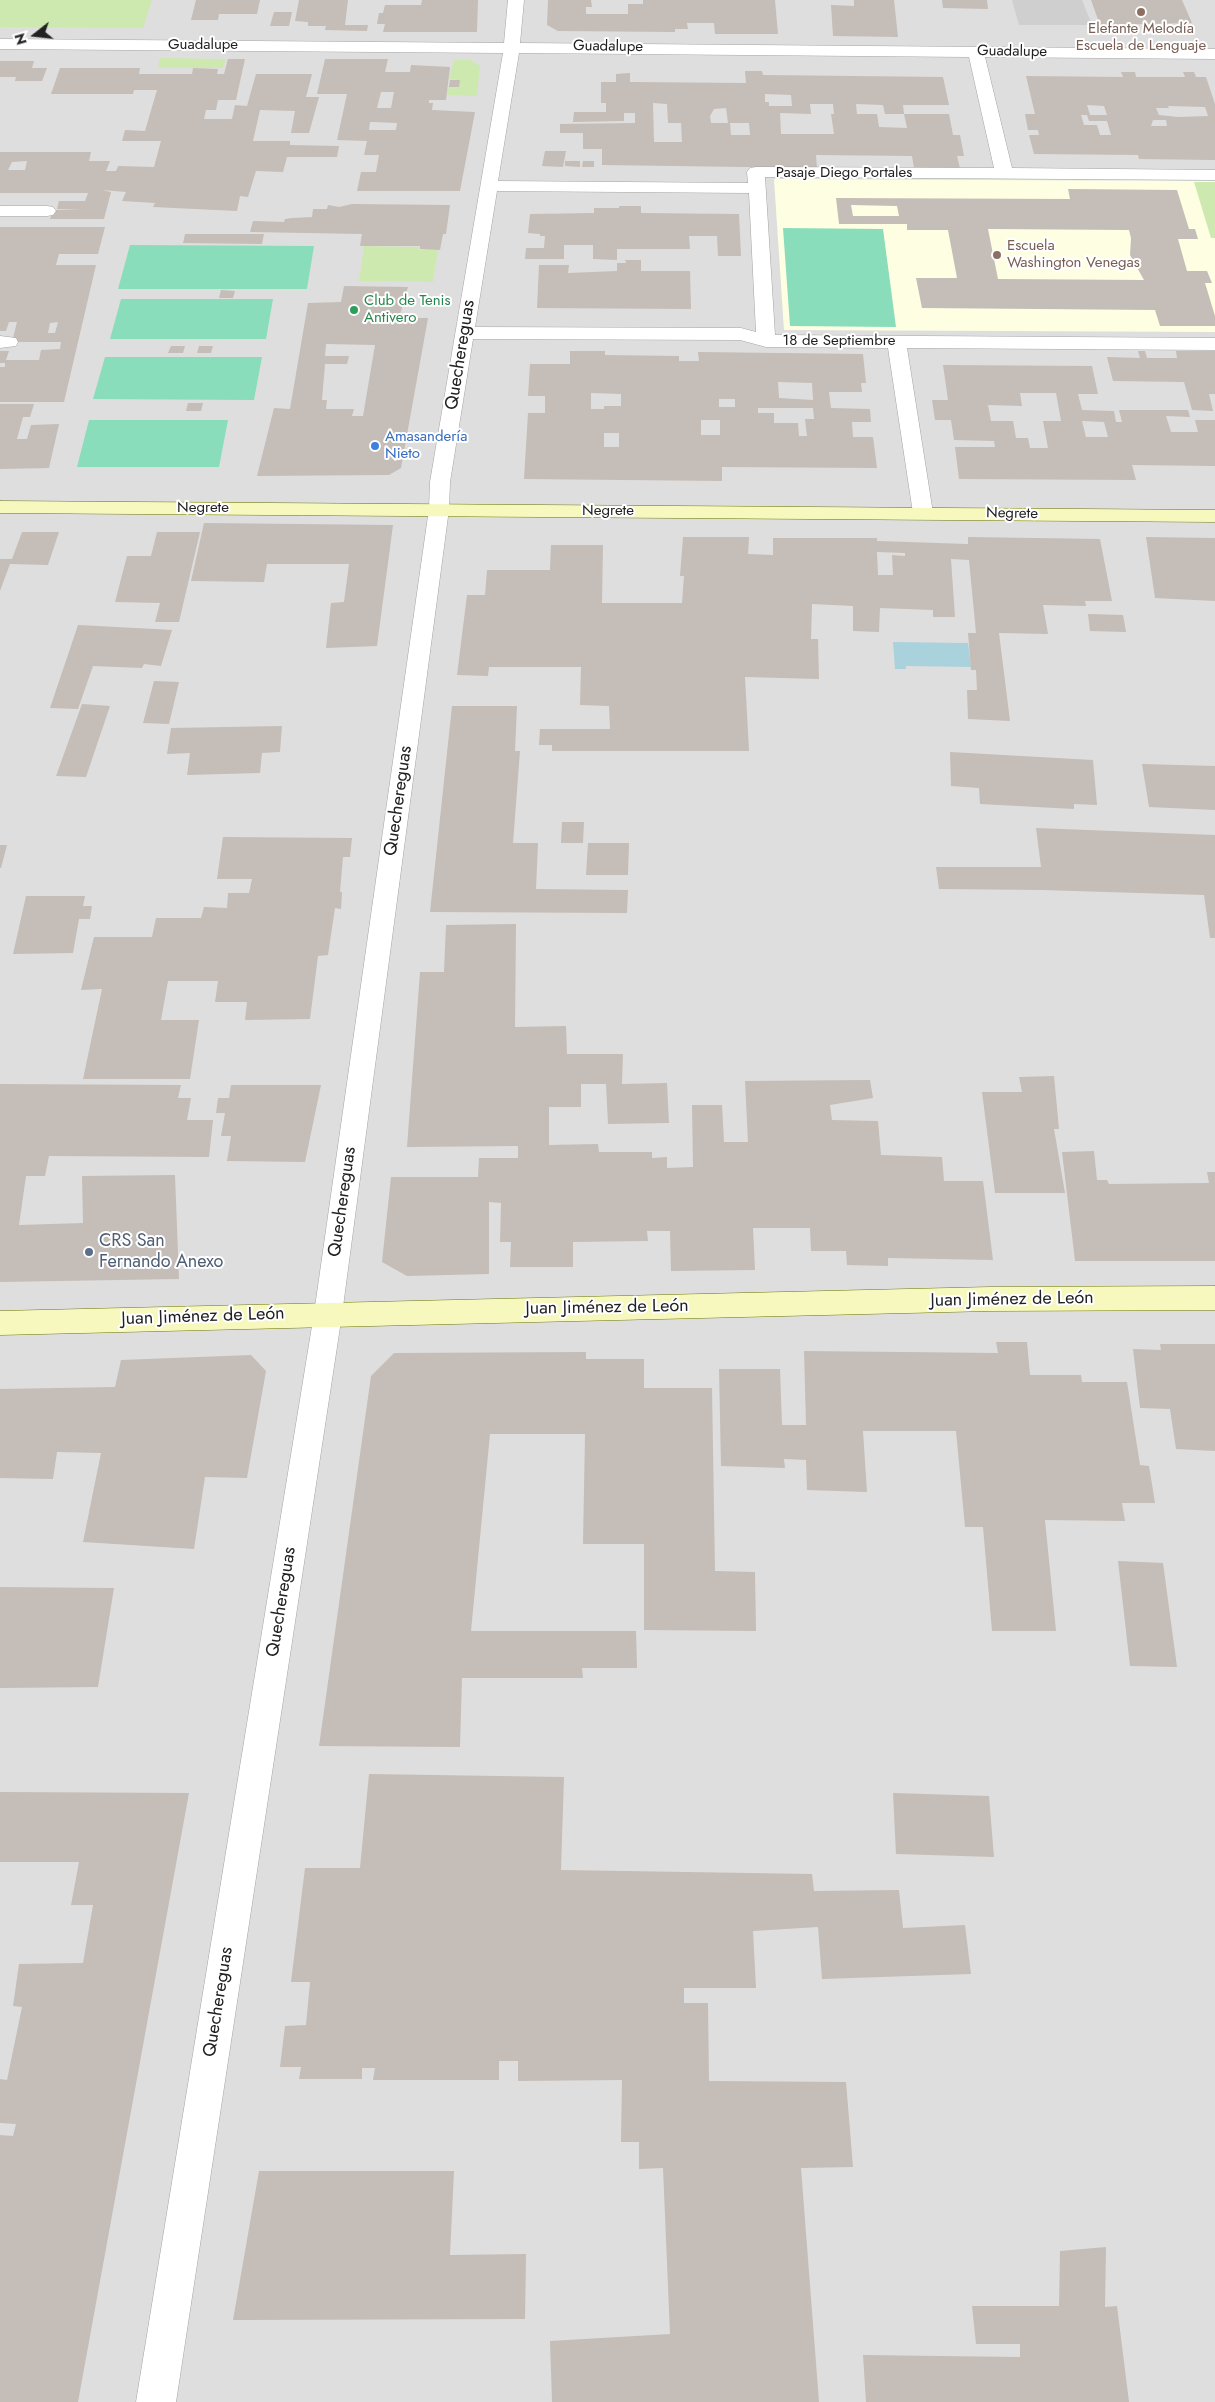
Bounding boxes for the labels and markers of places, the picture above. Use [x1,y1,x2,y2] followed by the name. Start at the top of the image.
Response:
[1135,6,1147,18] marker: Elefante Melodía Escuela de Lenguaje
[1076,20,1206,55] place label: Elefante Melodía Escuela de Lenguaje
[1007,237,1140,272] place label: Escuela Washington Venegas
[991,249,1003,261] marker: Escuela Washington Venegas
[364,292,450,327] place label: Club de Tenis Antivero
[348,304,360,316] marker: Club de Tenis Antivero
[385,428,467,463] place label: Amasandería Nieto
[369,440,381,452] marker: Amasandería Nieto
[99,1231,223,1274] place label: CRS San Fernando Anexo
[83,1246,95,1258] marker: CRS San Fernando Anexo

